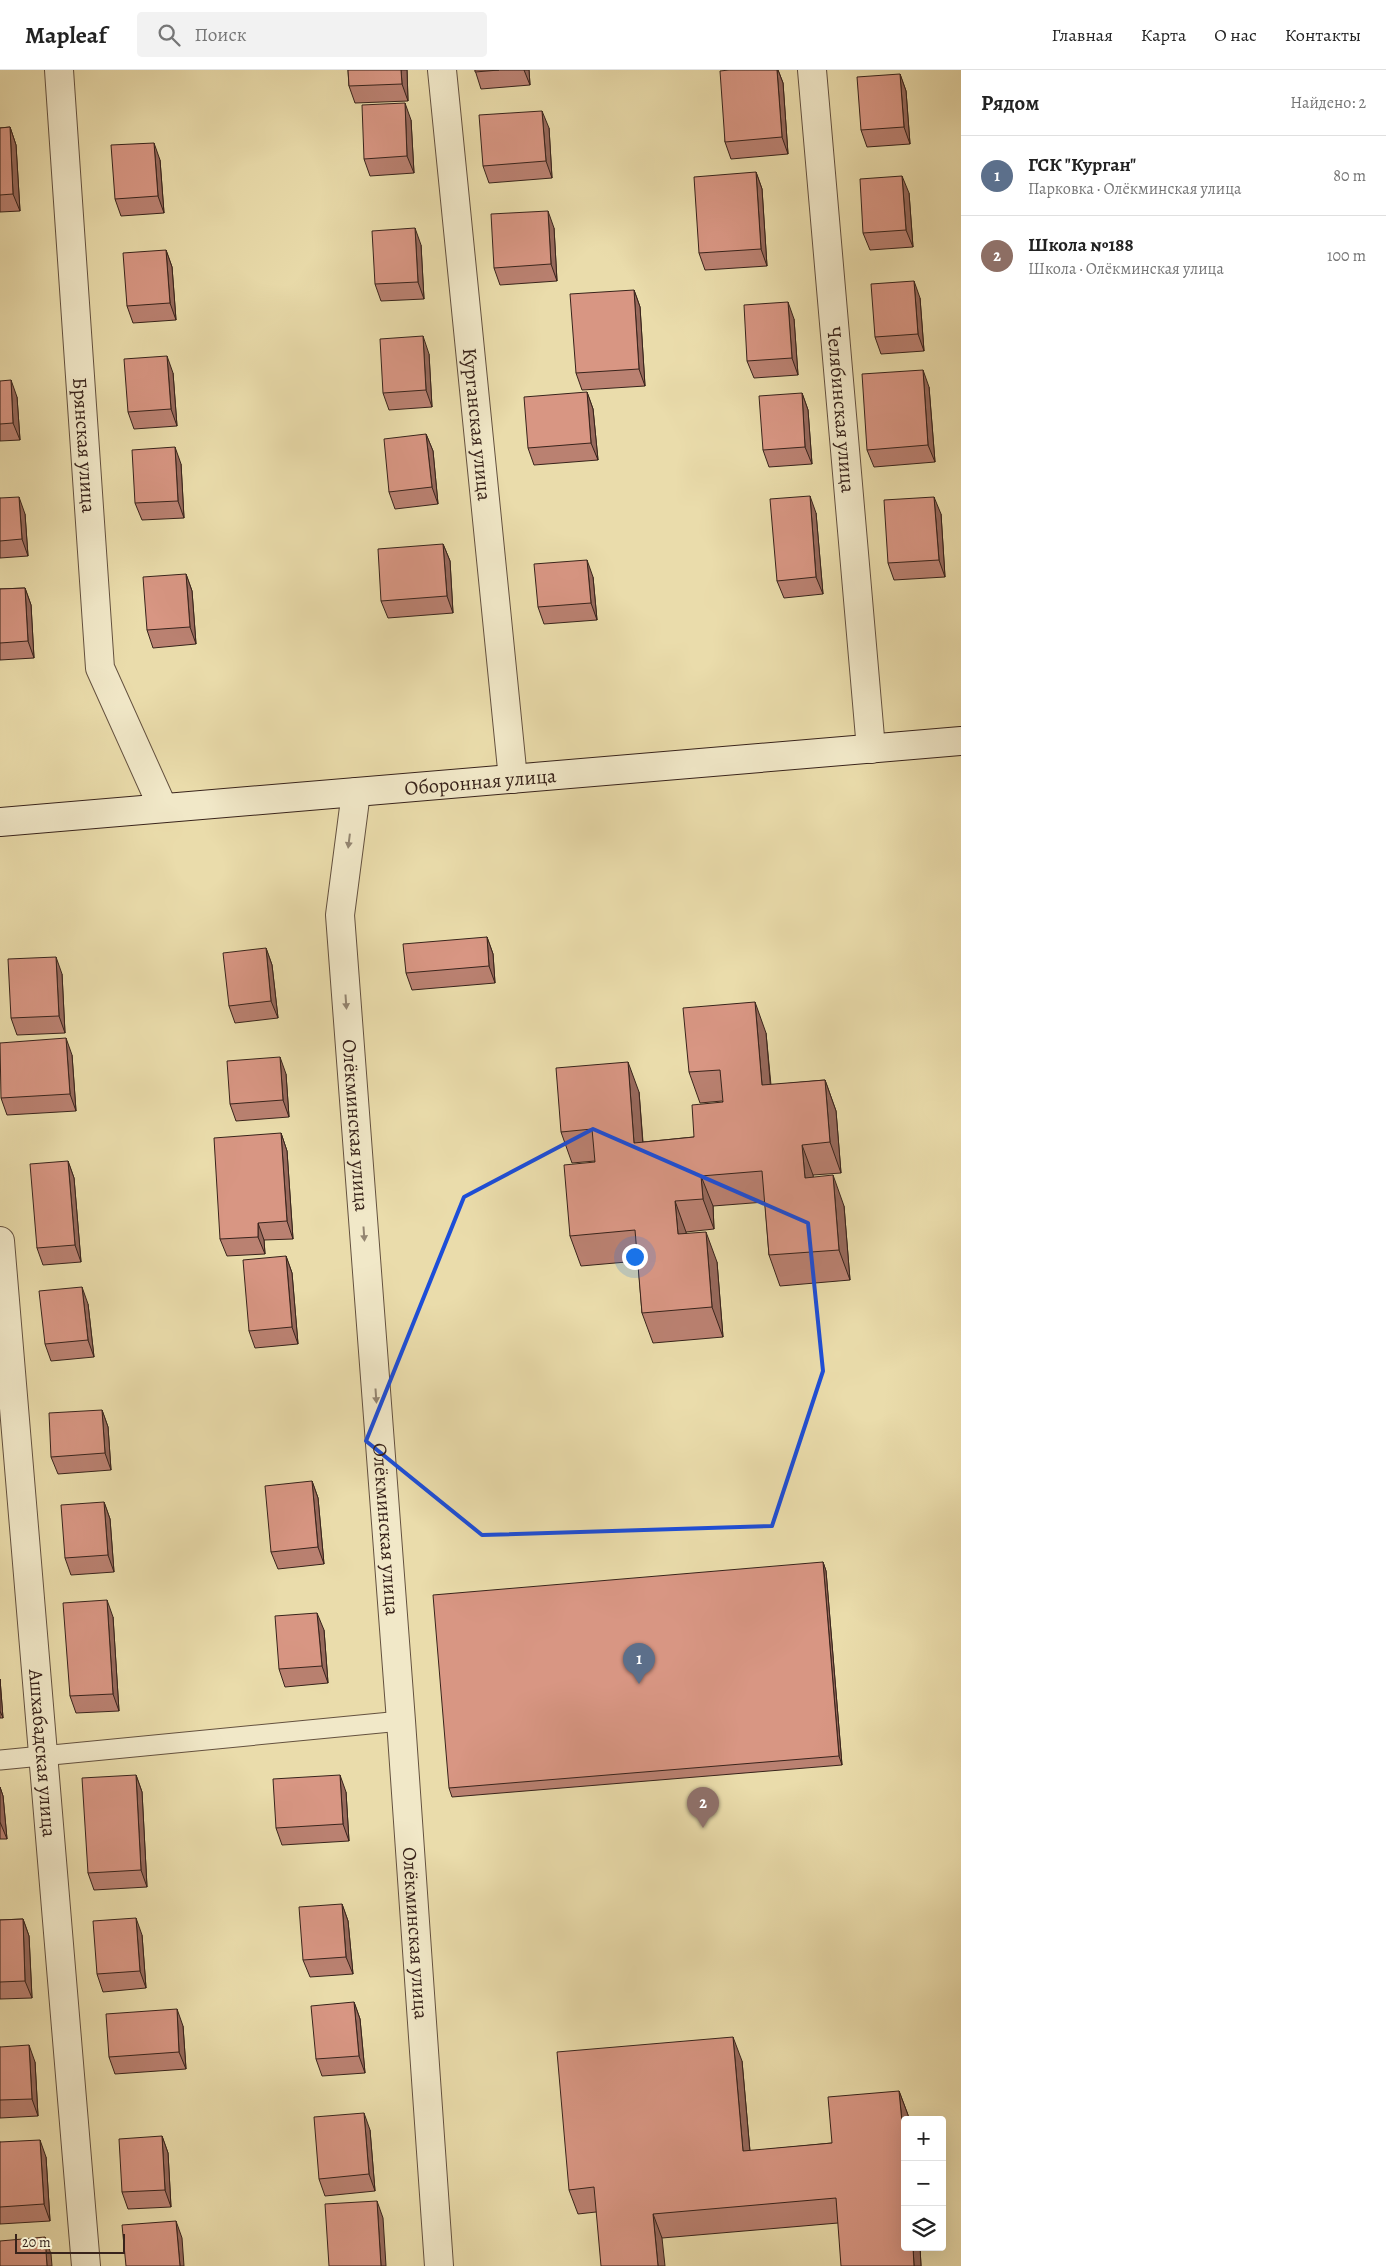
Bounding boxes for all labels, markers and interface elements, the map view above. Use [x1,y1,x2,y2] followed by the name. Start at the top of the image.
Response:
[137,12,487,57] search box
[25,19,107,51] text: Mapleaf
[155,21,183,49] icon: search
[195,22,247,48] text: Поиск
[1052,23,1113,47] text: Главная
[1141,23,1186,47] text: Карта
[1214,23,1257,47] text: О нас
[1285,23,1361,47] text: Контакты
[981,89,1039,117] text: Рядом
[1290,92,1366,114] text: Найдено: 2
[1028,152,1136,178] text: ГСК "Курган"
[994,165,1000,187] text: 1
[1333,165,1366,187] text: 80 m
[1028,178,1241,200] text: Парковка · Олёкминская улица
[1028,232,1134,258] text: Школа №188
[993,245,1001,267] text: 2
[1327,245,1366,267] text: 100 m
[1028,258,1224,280] text: Школа · Олёкминская улица
[821,325,862,495] street label: Челябинская улица
[456,346,499,503] street label: Курганская улица
[67,376,103,515] street label: Брянская улица
[403,762,558,801] street label: Оборонная улица
[345,833,353,849] one-way arrow
[342,995,350,1011] one-way arrow
[336,1038,376,1213] street label: Олёкминская улица
[360,1226,368,1242] one-way arrow
[622,1244,648,1270] your location
[372,1388,380,1404] one-way arrow
[367,1442,407,1617] street label: Олёкминская улица
[623,1643,655,1684] pin: 1
[22,1667,64,1839] street label: Ашхабадская улица
[687,1787,719,1828] pin: 2
[396,1846,435,2021] street label: Олёкминская улица
[901,2116,946,2251] map controls
[901,2116,946,2161] button: +
[901,2161,946,2206] button: −
[901,2206,946,2251] button: layers
[15,2231,125,2254] scale bar
[22,2233,51,2252] text: 20 m

